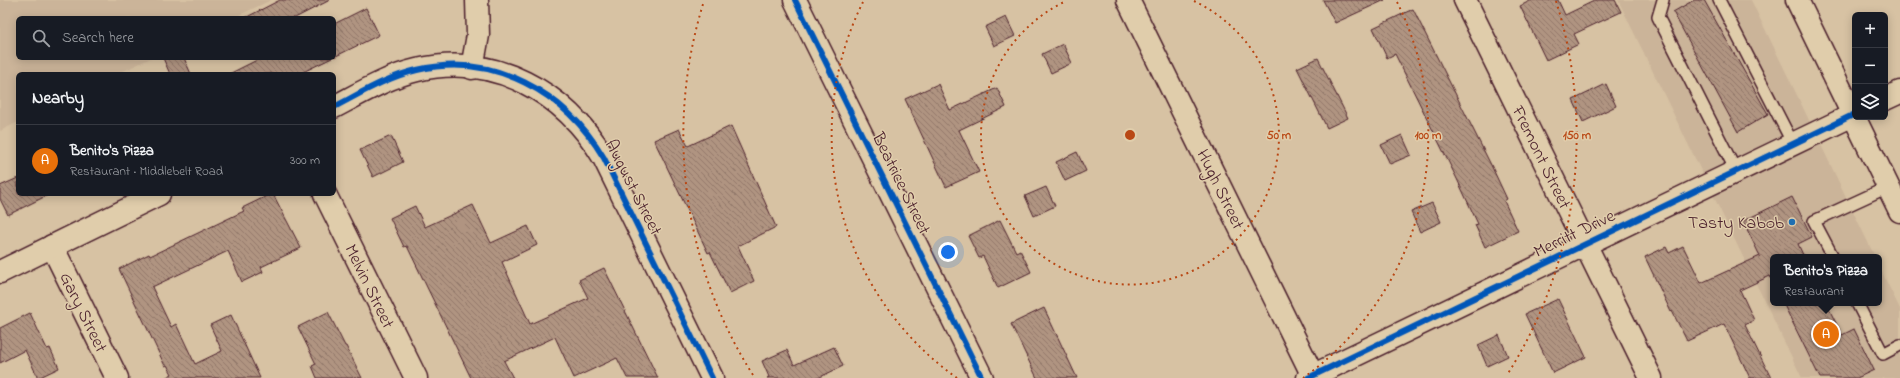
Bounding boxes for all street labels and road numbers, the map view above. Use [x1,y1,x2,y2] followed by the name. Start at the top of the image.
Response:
[1504,101,1576,214] street label: Fremont Street
[864,128,936,239] street label: Beatrice Street
[596,135,668,241] street label: August Street
[1188,145,1250,235] street label: Hugh Street
[1530,204,1621,266] street label: Merritt Drive
[337,240,400,333] street label: Melvin Street
[52,268,113,357] street label: Gary Street

